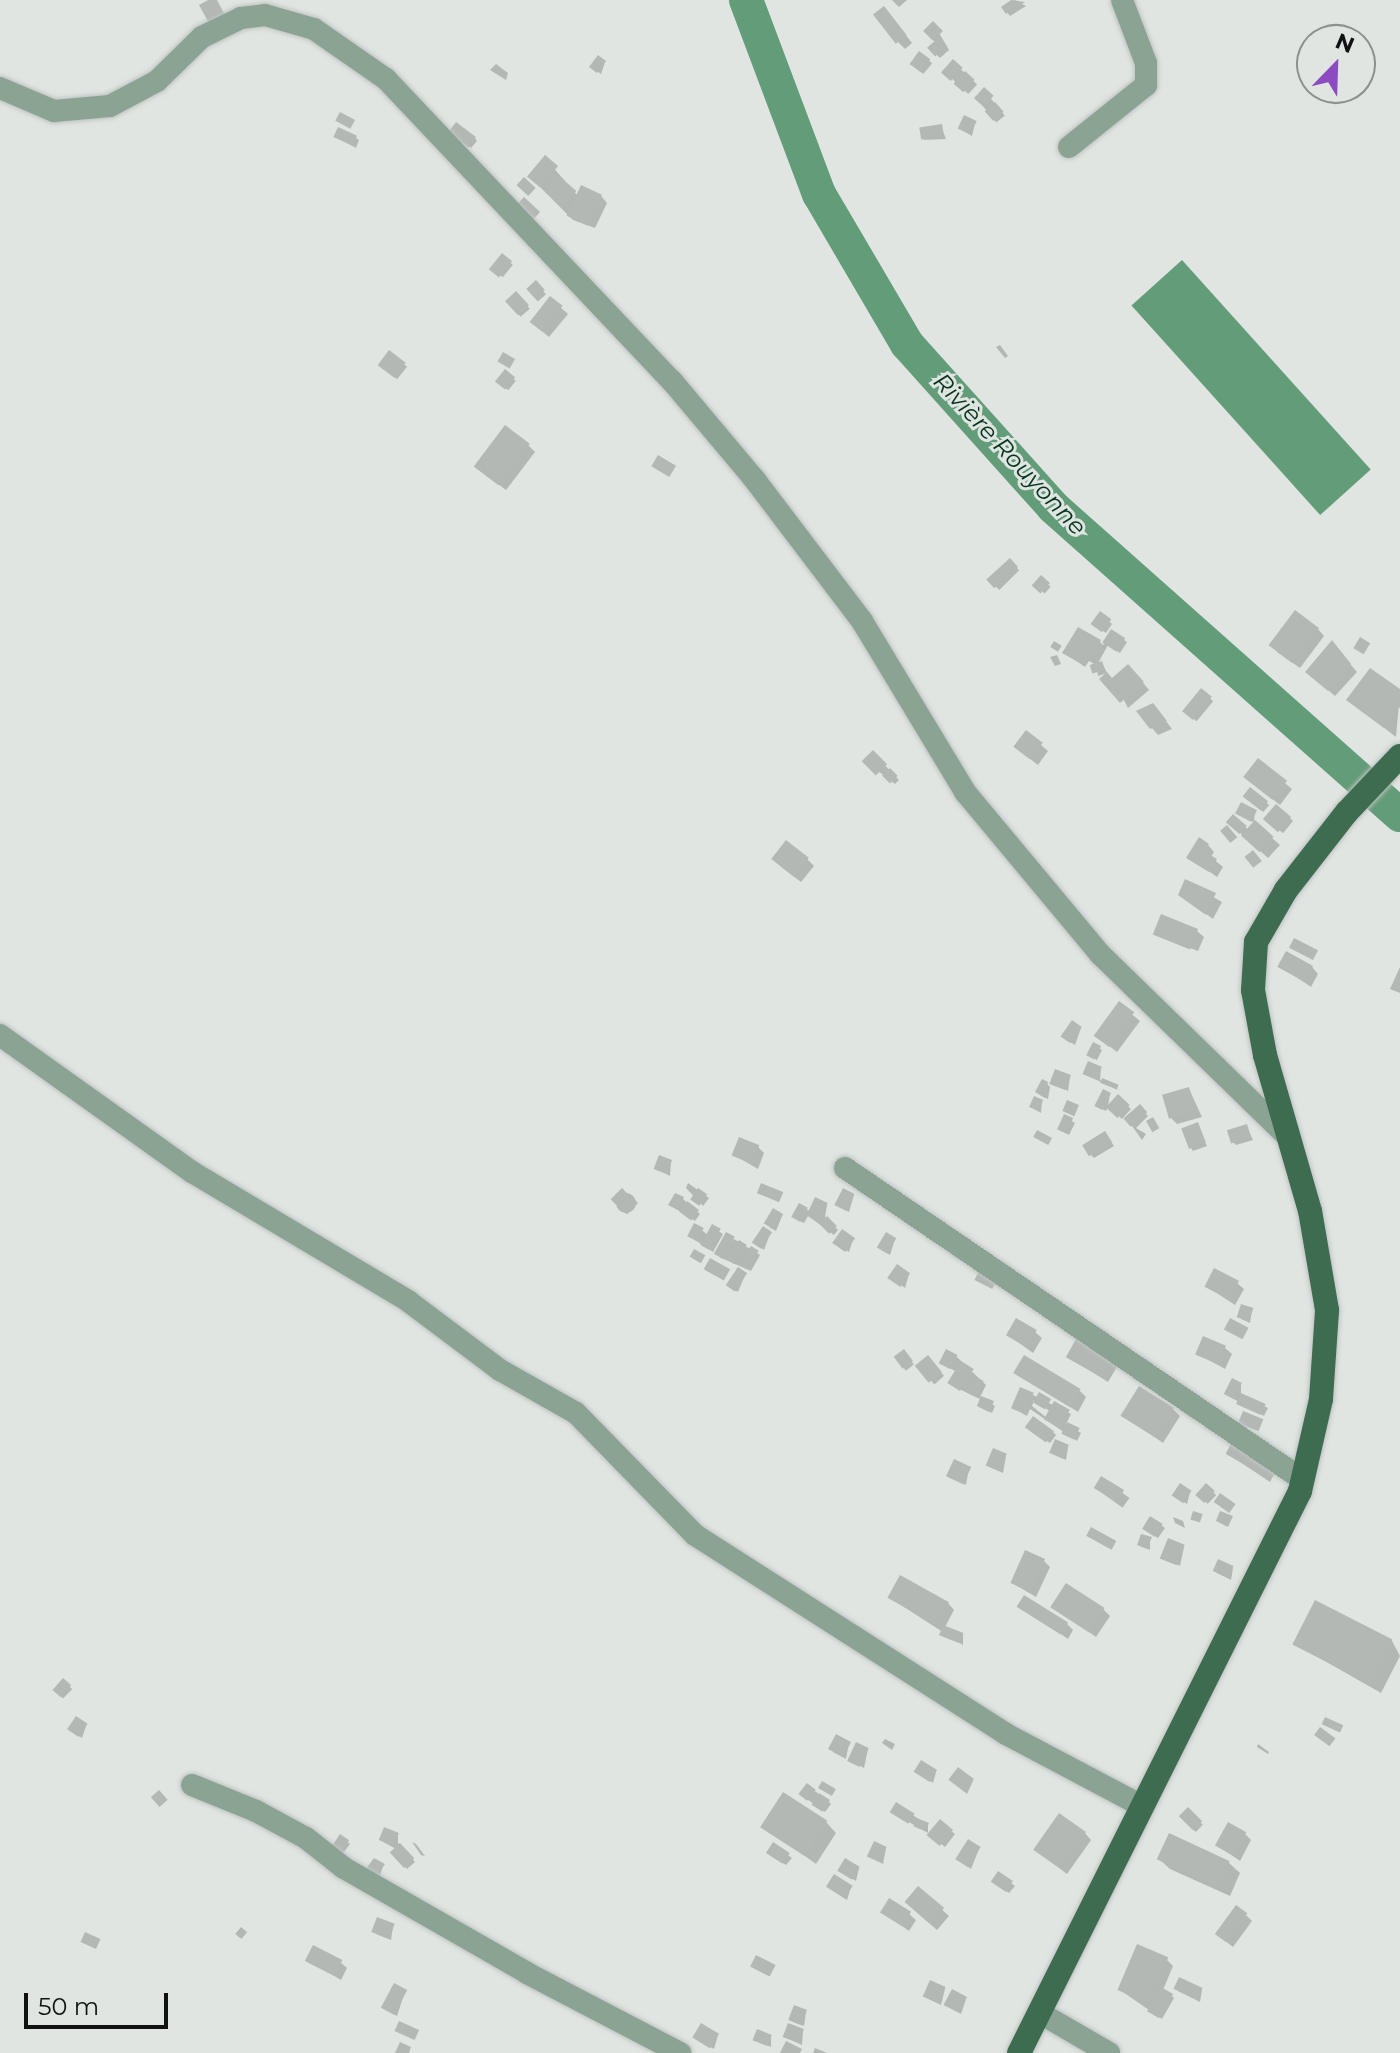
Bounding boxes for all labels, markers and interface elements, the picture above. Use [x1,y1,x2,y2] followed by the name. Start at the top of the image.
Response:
[1296,24,1376,104] north arrow
[1331,27,1358,59] text: N
[928,367,1092,541] water label: Rivière Rouyonne
[28,1977,172,2027] scale bar
[38,1992,99,2021] text: 50 m

